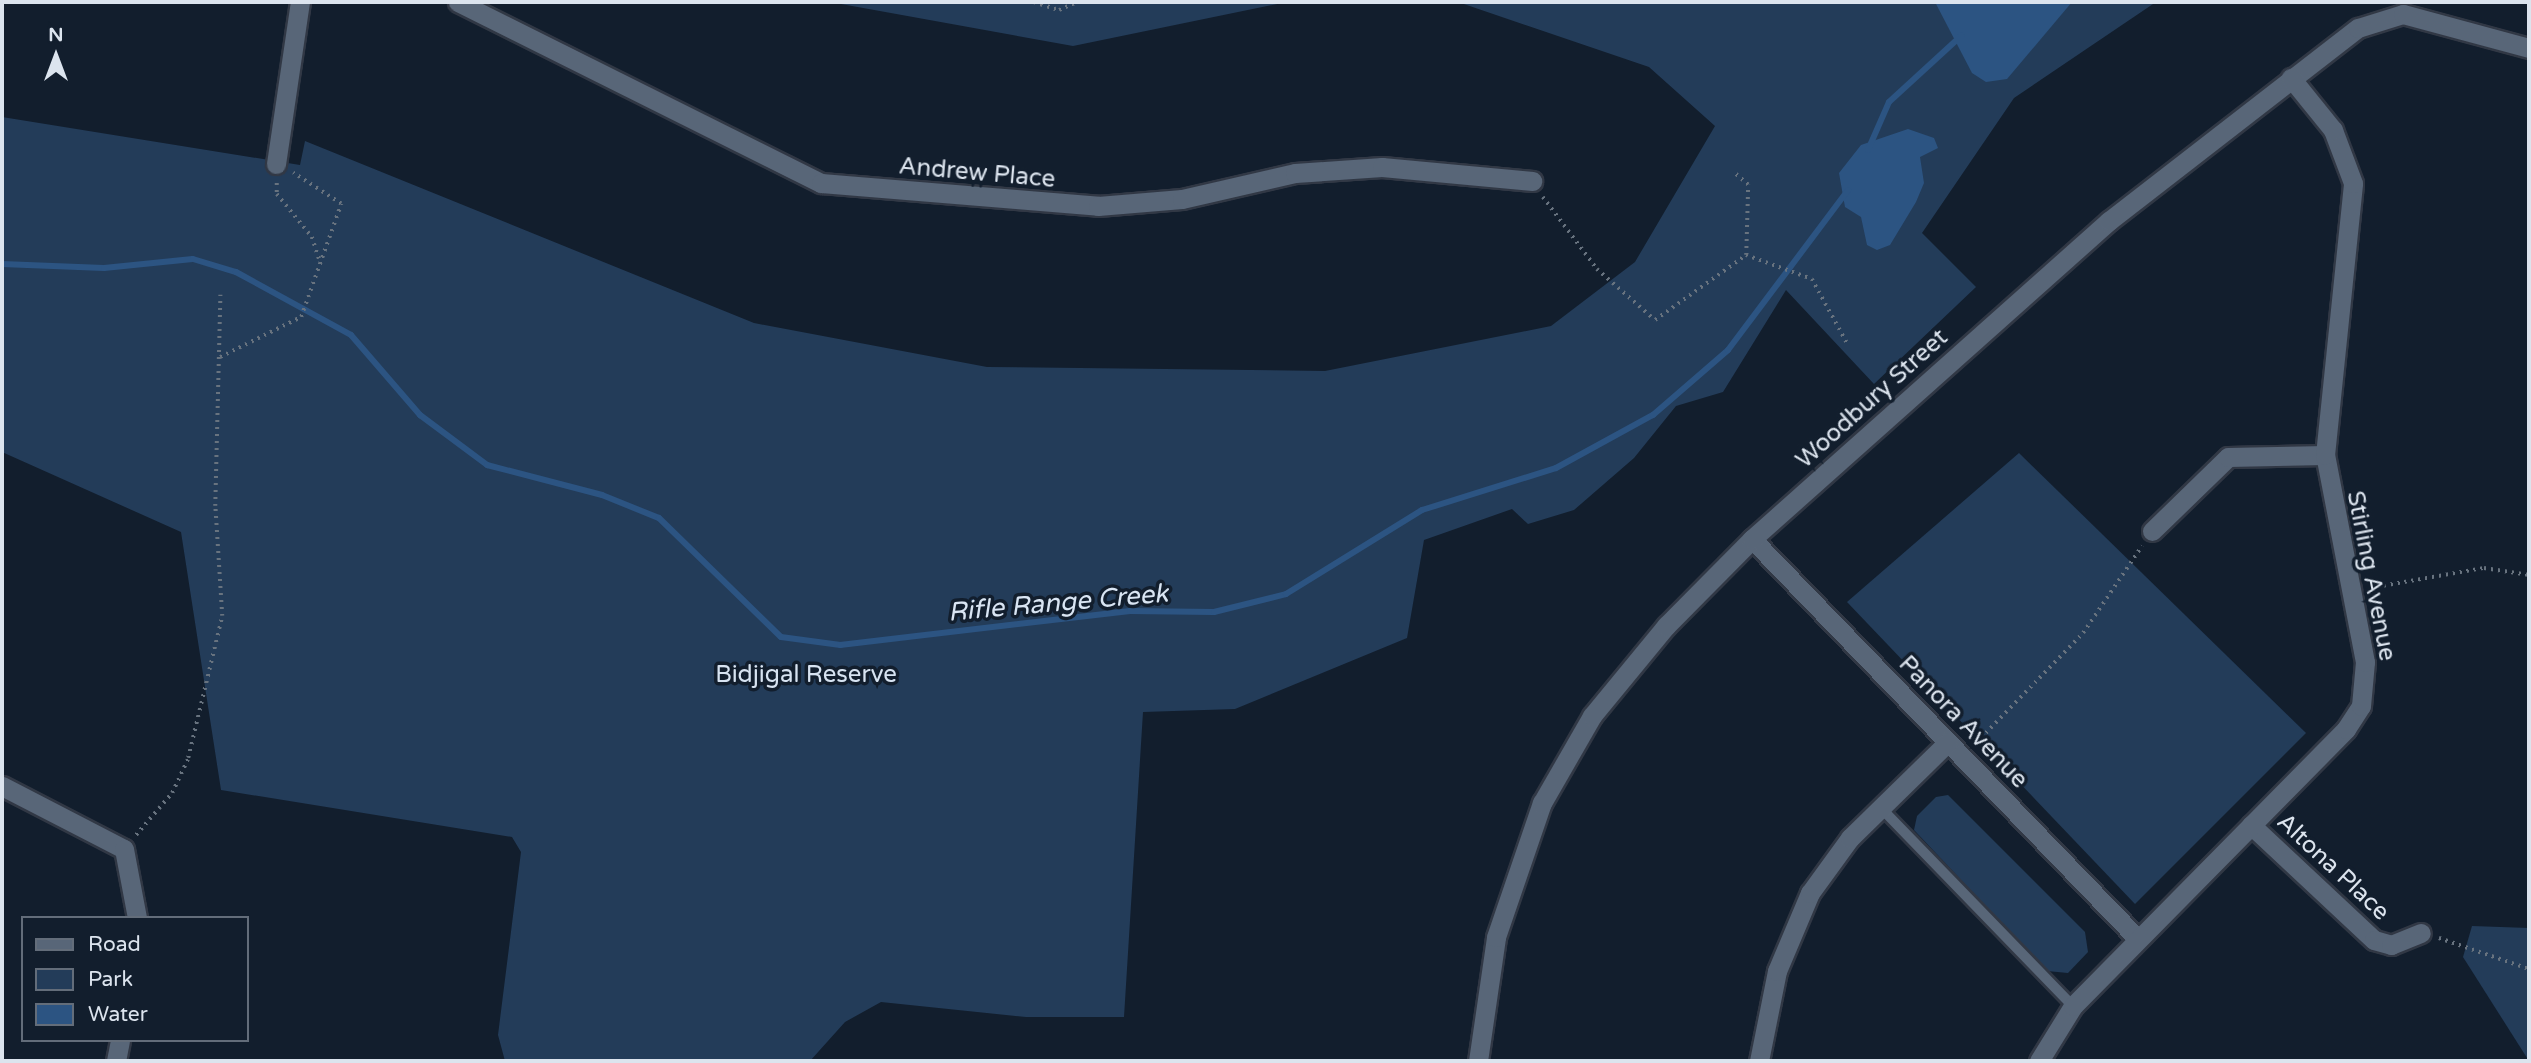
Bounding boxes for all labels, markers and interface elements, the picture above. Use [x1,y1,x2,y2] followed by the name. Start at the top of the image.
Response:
[21,21,91,91] north arrow
[48,24,64,46] text: N
[898,152,1056,194] street label: Andrew Place
[1790,323,1954,475] street label: Woodbury Street
[2340,489,2402,663] street label: Stirling Avenue
[947,578,1169,628] water label: Rifle Range Creek
[1893,650,2033,794] street label: Panora Avenue
[715,661,897,689] park label: Bidjigal Reserve
[2271,808,2395,926] street label: Altona Place
[21,916,248,1042] legend
[88,932,141,957] text: Road
[88,967,133,992] text: Park
[88,1002,148,1027] text: Water

